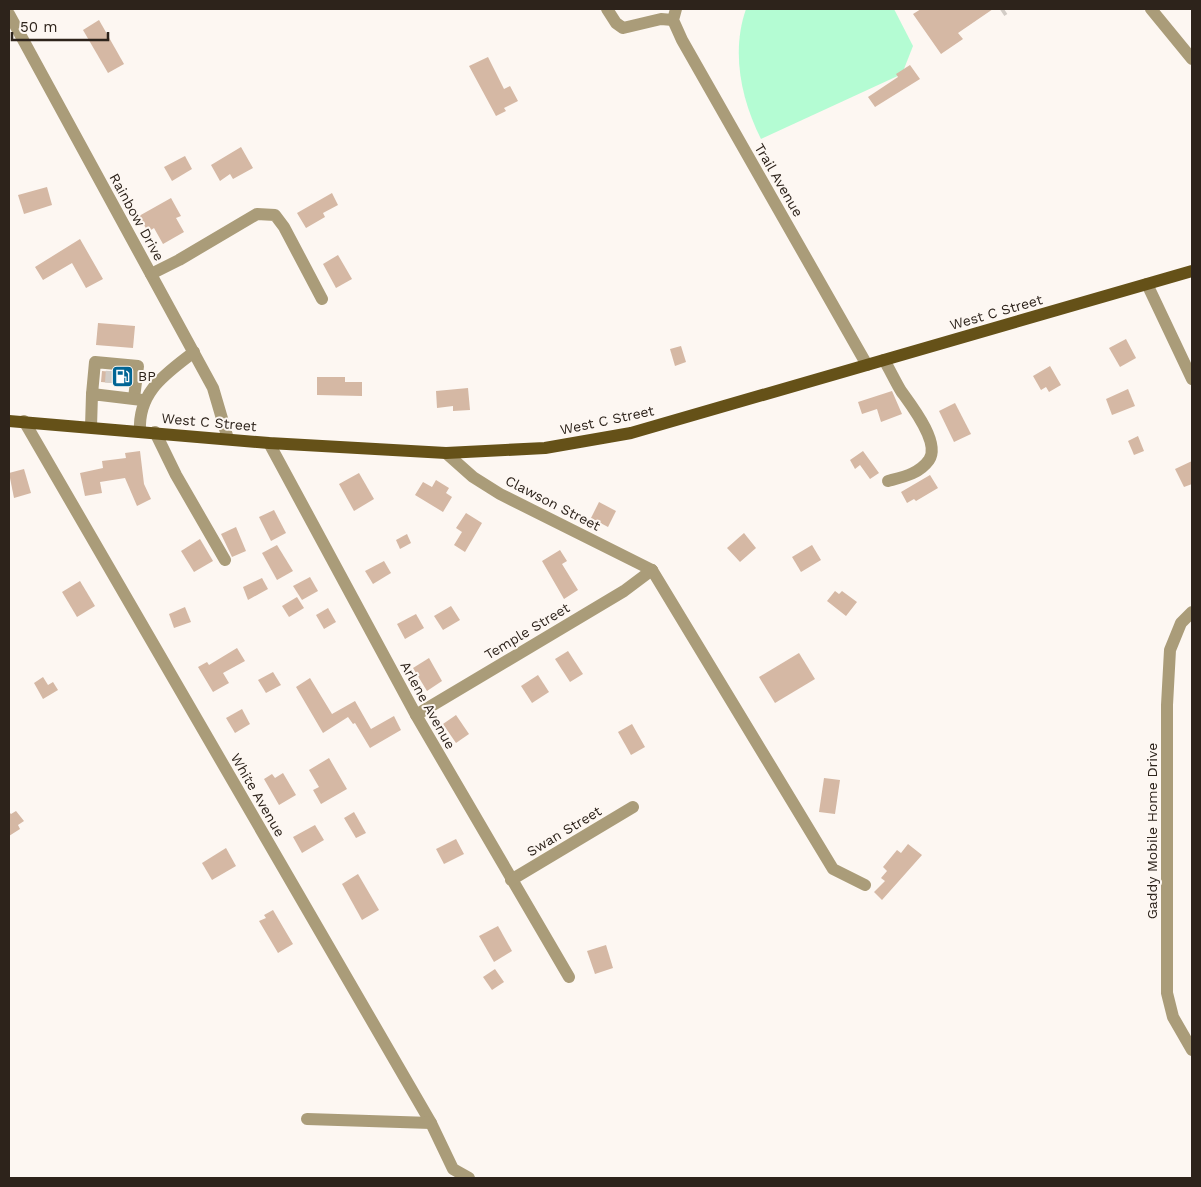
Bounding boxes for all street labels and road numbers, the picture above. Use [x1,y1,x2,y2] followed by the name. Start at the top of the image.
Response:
[752,140,806,220] street label: Trail Avenue
[106,170,168,264] street label: Rainbow Drive
[948,291,1044,333] street label: West C Street
[559,402,656,438] street label: West C Street
[161,410,257,434] street label: West C Street
[503,472,603,534] street label: Clawson Street
[482,599,573,663] street label: Temple Street
[397,658,459,752] street label: Arlene Avenue
[1144,743,1160,919] street label: Gaddy Mobile Home Drive
[228,750,288,840] street label: White Avenue
[524,802,604,859] street label: Swan Street

